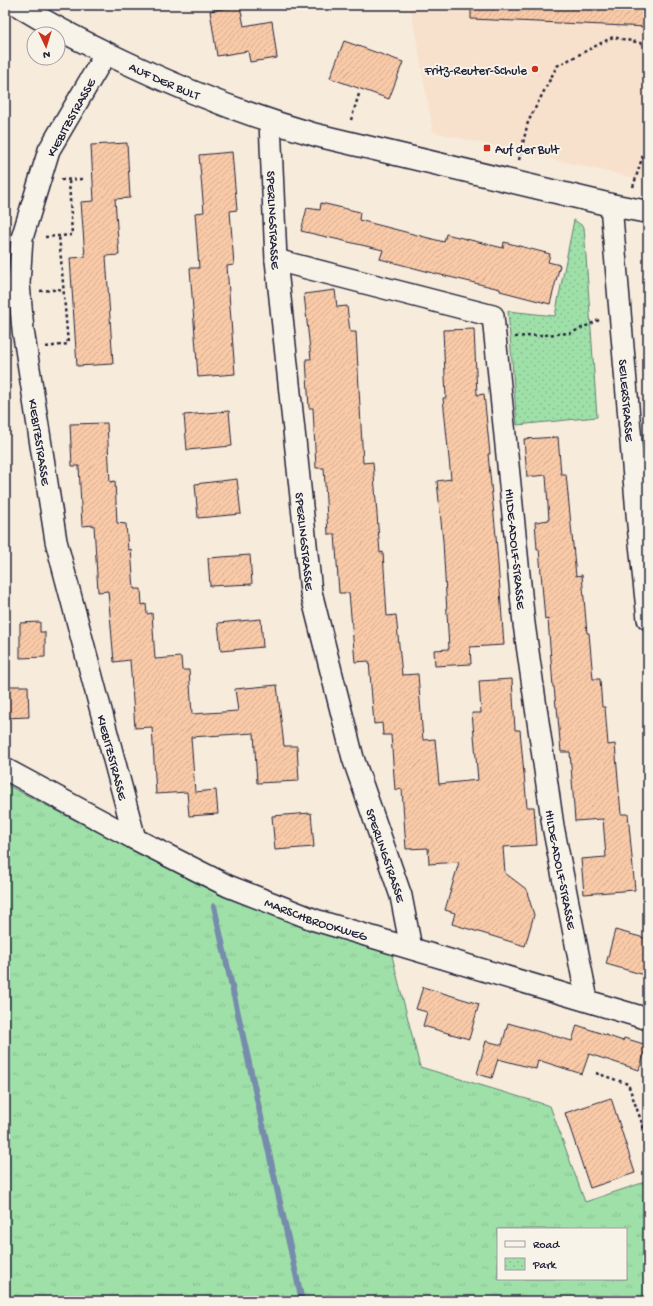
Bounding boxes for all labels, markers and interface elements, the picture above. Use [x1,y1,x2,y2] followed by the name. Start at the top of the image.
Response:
[26,26,66,66] north arrow
[43,48,51,60] text: N
[126,60,202,105] street label: AUF DER BULT
[423,64,527,79] place label: Fritz-Reuter-Schule
[530,64,540,74] marker: Fritz-Reuter-Schule
[44,76,100,160] street label: KIEBITZSTRASSE
[482,143,492,153] marker: Auf der Bult
[495,143,560,158] place label: Auf der Bult
[262,171,282,271] street label: SPERLINGSTRASSE
[614,359,636,443] street label: SEILERSTRASSE
[24,398,52,487] street label: KIEBITZSTRASSE
[500,488,528,611] street label: HILDE-ADOLF-STRASSE
[291,492,316,592] street label: SPERLINGSTRASSE
[92,714,130,803] street label: KIEBITZSTRASSE
[361,807,407,905] street label: SPERLINGSTRASSE
[541,809,578,932] street label: HILDE-ADOLF-STRASSE
[262,896,370,945] street label: MARSCHBROOKWEG
[497,1228,627,1280] legend
[533,1239,560,1253] text: Road
[532,1259,558,1273] text: Park

